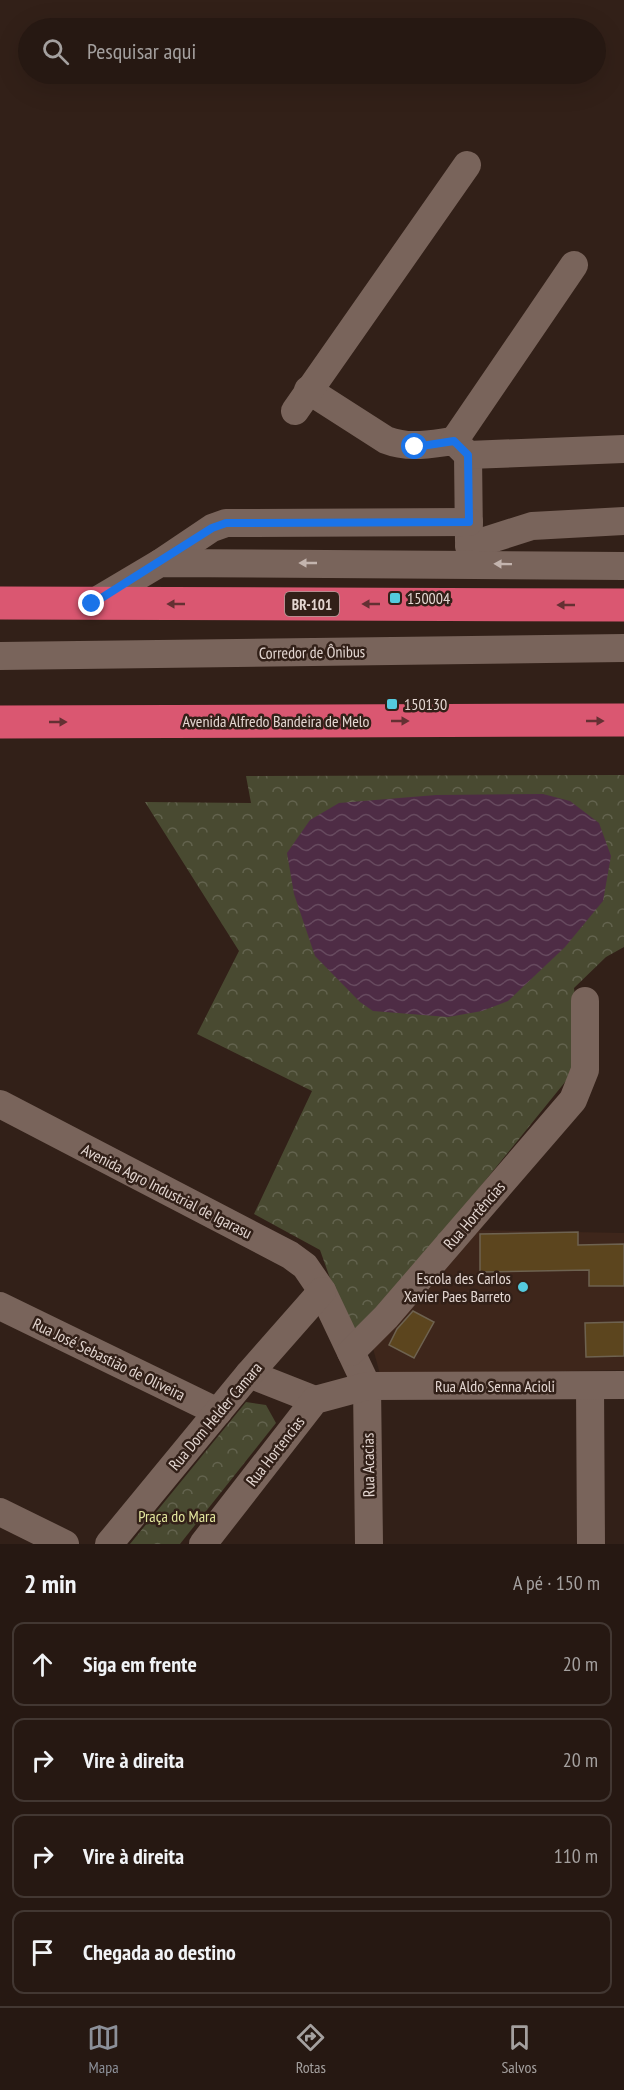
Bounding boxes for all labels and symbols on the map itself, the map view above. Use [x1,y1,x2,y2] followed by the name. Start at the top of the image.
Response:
[401,433,427,459] route start
[298,558,317,568] one-way arrow
[493,559,512,568] one-way arrow
[407,588,450,608] place label: 150004
[78,590,104,616] route end
[388,591,402,605] marker: 150004
[285,592,339,616] road number: BR-101
[166,599,185,609] one-way arrow
[361,599,380,609] one-way arrow
[556,600,575,610] one-way arrow
[259,641,365,663] street label: Corredor de Ônibus
[404,694,447,714] place label: 150130
[385,697,399,711] marker: 150130
[183,711,369,731] street label: Avenida Alfredo Bandeira de Melo
[391,716,410,726] one-way arrow
[586,716,605,725] one-way arrow
[49,717,68,727] one-way arrow
[78,1139,256,1243] street label: Avenida Agro Industrial de Igarasu
[439,1177,509,1253] street label: Rua Hortências
[404,1268,511,1306] place label: Escola des Carlos Xavier Paes Barreto
[516,1280,530,1294] marker: Escola des Carlos Xavier Paes Barreto
[29,1313,189,1405] street label: Rua José Sebastião de Oliveira
[164,1358,266,1474] street label: Rua Dom Helder Camara
[435,1376,555,1396] street label: Rua Aldo Senna Acioli
[241,1412,309,1490] street label: Rua Hortencias
[357,1433,379,1497] street label: Rua Acacias
[138,1506,216,1526] park label: Praça do Mara

